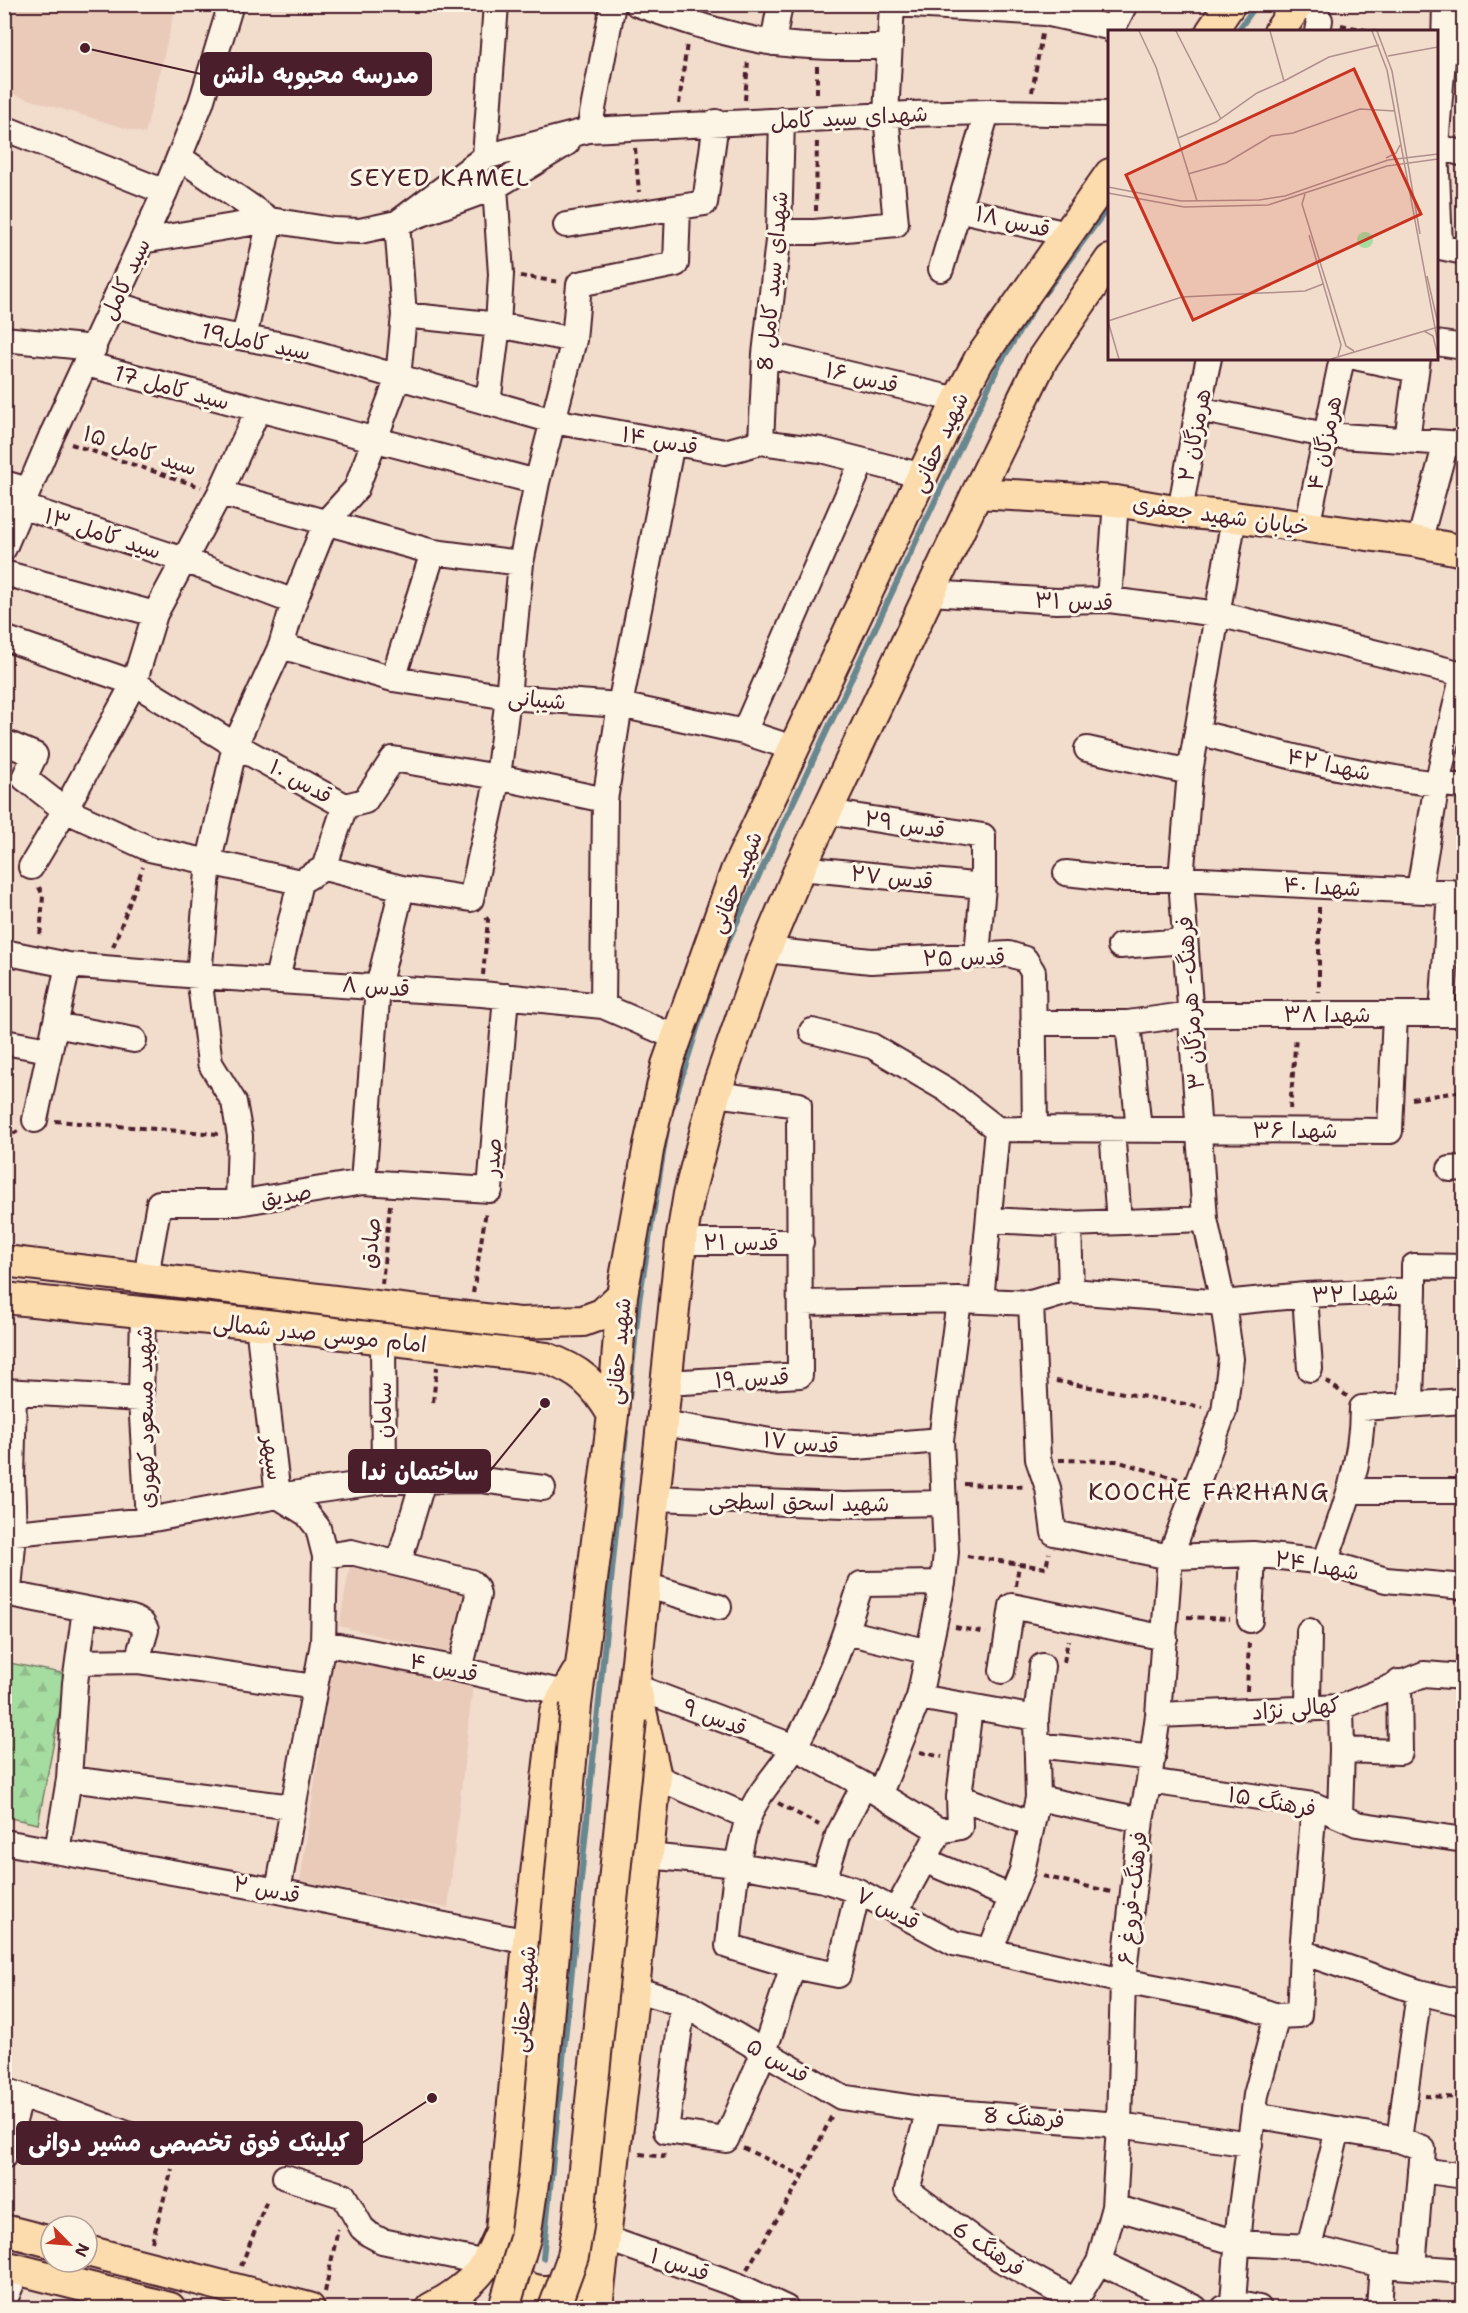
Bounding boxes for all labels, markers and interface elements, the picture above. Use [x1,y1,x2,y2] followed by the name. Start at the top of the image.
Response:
[1108,30,1438,360] inset map
[201,53,431,95] callout: مدرسه محبوبه دانش
[213,59,419,91] text: مدرسه محبوبه دانش
[770,99,929,136] street label: شهدای سید کامل
[350,162,530,194] district label: SEYED KAMEL
[750,190,795,372] street label: شهدای سید کامل 8
[973,199,1053,244] street label: قدس ۱۸
[94,234,157,325] street label: سید کامل
[199,316,313,367] street label: سید کامل19
[823,355,901,400] street label: قدس ۱۶
[111,358,233,417] street label: سید کامل 17
[1171,386,1218,484] street label: هرمزگان ۲
[904,387,975,497] street label: شهید حقانی
[1300,393,1349,493] street label: هرمزگان ۴
[79,418,200,482] street label: سید کامل ۱۵
[619,420,700,461] street label: قدس ۱۴
[1131,489,1311,542] street label: خیابان شهید جعفری
[41,501,165,566] street label: سید کامل ۱۳
[1034,586,1114,617] street label: قدس ۳۱
[507,683,567,716] street label: شیبانی
[1284,741,1374,788] street label: شهدا ۴۲
[264,752,337,811] street label: قدس ۱۰
[862,804,947,845] street label: قدس ۲۹
[702,827,769,937] street label: شهید حقانی
[849,859,935,896] street label: قدس ۲۷
[1283,870,1361,903] street label: شهدا ۴۰
[1170,915,1211,1091] street label: فرهنگ- هرمزگان ۳
[922,942,1006,973] street label: قدس ۲۵
[341,970,411,1003] street label: قدس ۸
[1283,1000,1371,1029] street label: شهدا ۳۸
[1252,1116,1338,1145] street label: شهدا ۳۶
[476,1137,509,1179] street label: صدر
[258,1177,314,1214] street label: صدیق
[353,1216,388,1270] street label: صادق
[703,1228,779,1257] street label: قدس ۲۱
[1311,1277,1399,1310] street label: شهدا ۳۲
[599,1296,638,1406] street label: شهید حقانی
[212,1308,428,1361] street label: امام موسی صدر شمالی
[129,1325,162,1509] street label: شهید مسعود کهوری
[714,1362,790,1395] street label: قدس ۱۹
[369,1382,398,1438] street label: سامان
[762,1425,840,1460] street label: قدس ۱۷
[255,1432,290,1482] street label: سپهر
[349,1450,490,1492] callout: ساختمان ندا
[361,1456,479,1488] text: ساختمان ندا
[1088,1476,1330,1508] district label: KOOCHE FARHANG
[708,1486,890,1519] street label: شهید اسحق اسطحی
[1272,1544,1361,1587] street label: شهدا ۲۴
[407,1646,481,1689] street label: قدس ۴
[1251,1690,1341,1727] street label: کهالی نژاد
[679,1692,751,1743] street label: قدس ۹
[1225,1779,1318,1824] street label: فرهنگ ۱۵
[1111,1830,1155,1967] street label: فرهنگ-فروغ ۶
[231,1869,303,1910] street label: قدس ۲
[851,1880,925,1937] street label: قدس ۷
[504,1944,543,2054] street label: شهید حقانی
[741,2031,814,2090] street label: قدس ۵
[982,2100,1066,2135] street label: فرهنگ 8
[17,2122,362,2164] callout: کیلینک فوق تخصصی مشیر دوانی
[28,2127,350,2159] text: کیلینک فوق تخصصی مشیر دوانی
[39,2214,99,2274] north arrow
[947,2214,1031,2283] street label: فرهنگ 6
[70,2240,94,2260] text: N
[646,2241,713,2288] street label: قدس ۱

